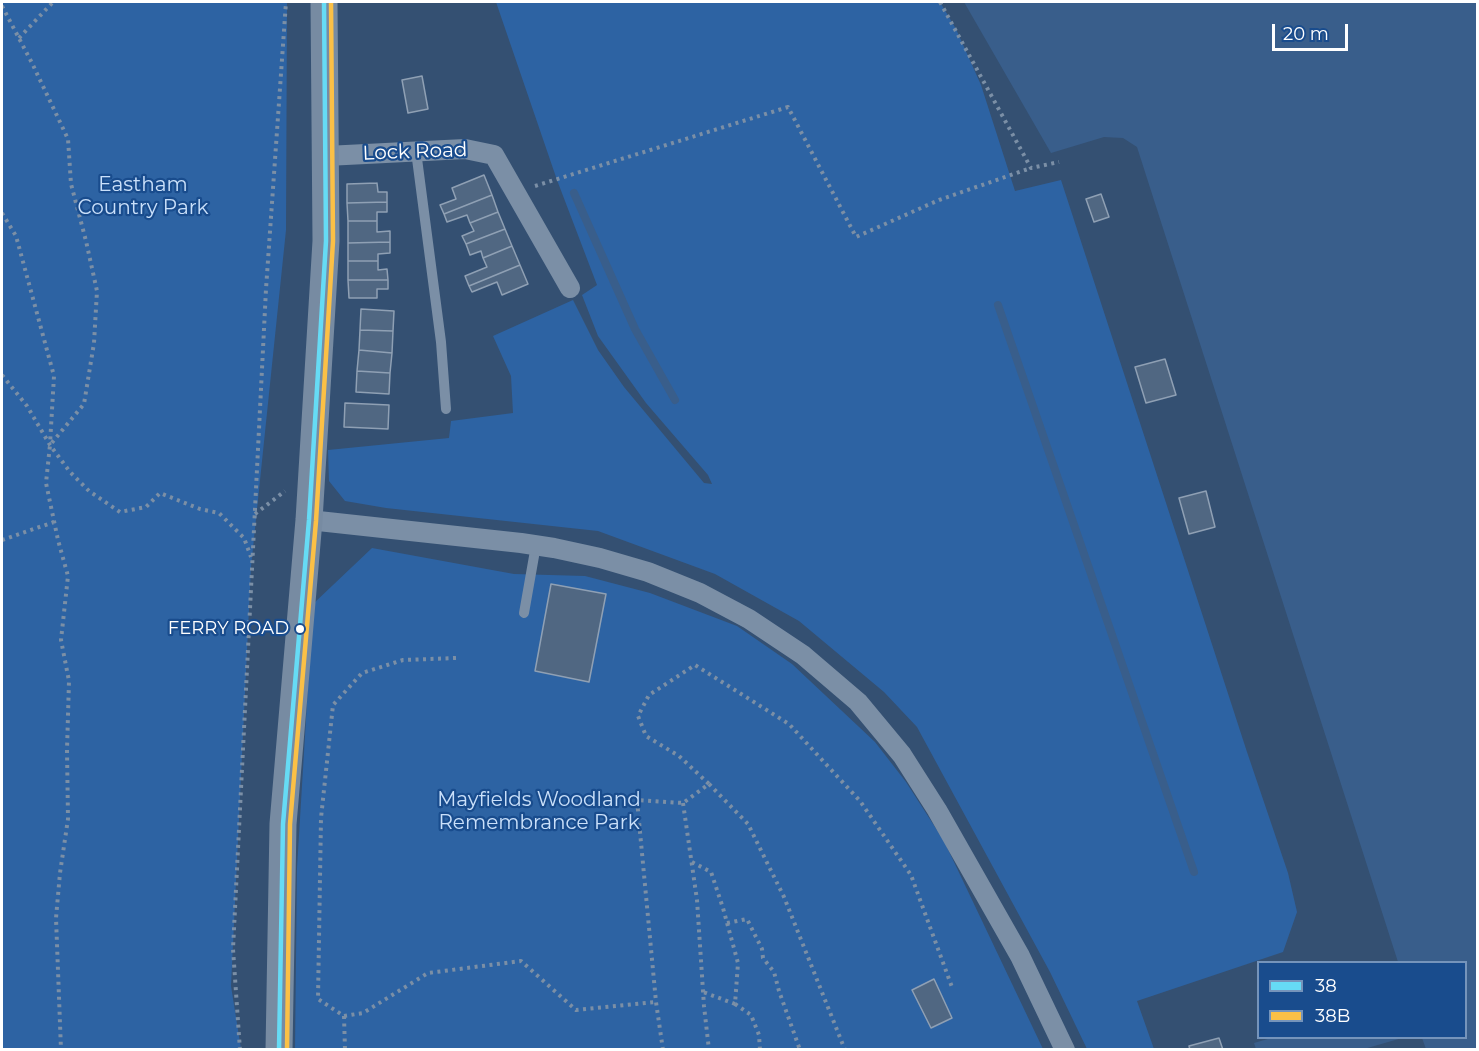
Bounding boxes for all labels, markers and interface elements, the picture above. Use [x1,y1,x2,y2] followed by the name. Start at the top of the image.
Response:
[1275,12,1352,50] scale bar
[1283,23,1329,45] text: 20 m
[362,138,468,166] street label: Lock Road
[77,173,209,220] park label: Eastham Country Park
[168,618,289,640] place label: FERRY ROAD
[294,623,306,635] marker: FERRY ROAD
[437,788,641,835] park label: Mayfields Woodland Remembrance Park
[1257,961,1467,1039] legend
[1315,975,1337,997] text: 38
[1315,1005,1350,1027] text: 38B

